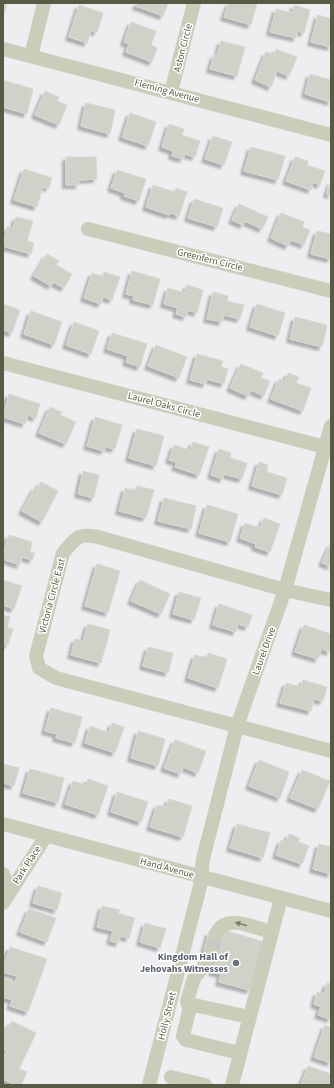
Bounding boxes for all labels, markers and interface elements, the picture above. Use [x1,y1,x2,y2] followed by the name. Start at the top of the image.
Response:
[170,22,196,74] street label: Aston Circle
[133,76,201,106] street label: Fleming Avenue
[176,245,244,275] street label: Greenfern Circle
[126,389,202,421] street label: Laurel Oaks Circle
[35,556,69,635] street label: Victoria Circle East
[249,625,279,677] street label: Laurel Drive
[9,843,45,887] street label: Park Place
[138,854,196,882] street label: Hand Avenue
[235,921,247,927] one-way arrow
[140,950,229,976] place label: Kingdom Hall of Jehovahs Witnesses
[231,958,241,968] marker: Kingdom Hall of Jehovahs Witnesses
[154,990,180,1041] street label: Holly Street

